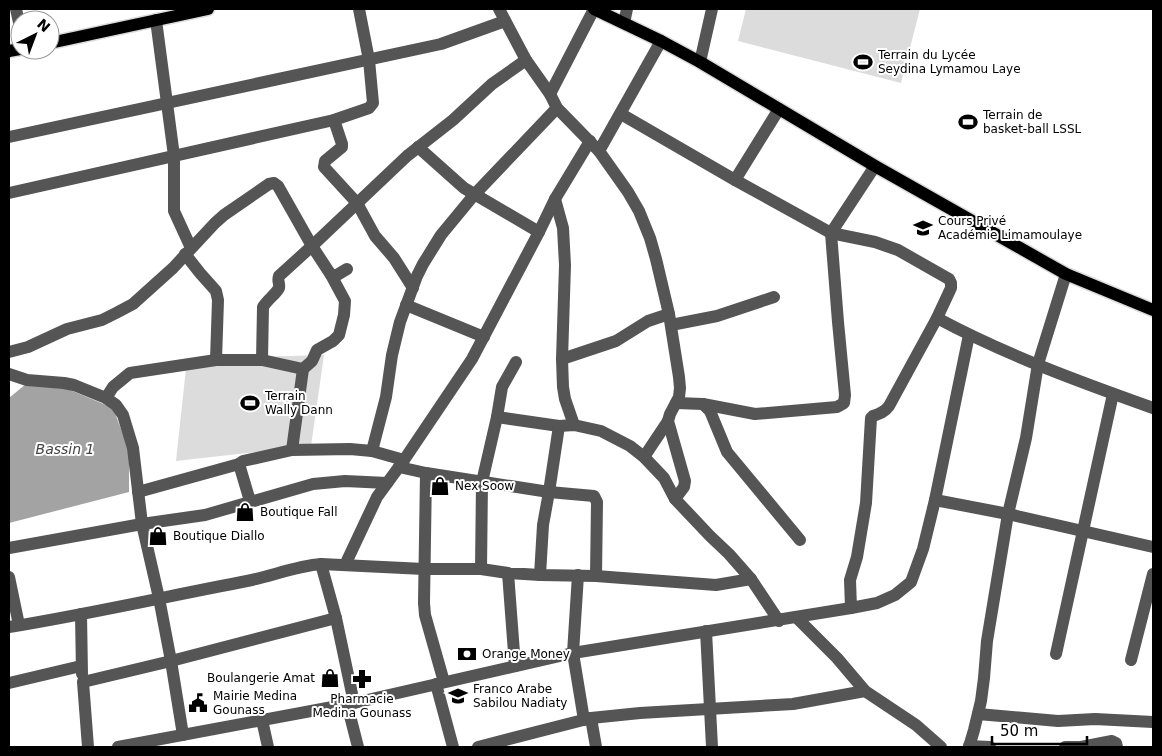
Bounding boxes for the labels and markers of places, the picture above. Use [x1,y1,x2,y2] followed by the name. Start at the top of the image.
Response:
[877,48,1021,76] place label: Terrain du Lycée Seydina Lymamou Laye
[852,51,874,73] sports icon: Terrain du Lycée Seydina Lymamou Laye
[982,108,1082,136] place label: Terrain de basket-ball LSSL
[957,111,979,133] sports icon: Terrain de basket-ball LSSL
[938,214,1082,242] place label: Cours Privé Académie Limamoulaye
[912,217,934,239] school or university icon: Cours Privé Académie Limamoulaye
[264,389,333,417] place label: Terrain Wally Dann
[239,392,261,414] sports icon: Terrain Wally Dann
[429,475,451,497] shop icon: Nex Soow
[455,479,514,493] place label: Nex Soow
[234,501,256,523] shop icon: Boutique Fall
[260,505,337,519] place label: Boutique Fall
[147,525,169,547] shop icon: Boutique Diallo
[173,529,265,543] place label: Boutique Diallo
[456,643,478,665] bank icon: Orange Money
[482,647,570,661] place label: Orange Money
[319,667,341,689] shop icon: Boulangerie Amat
[351,668,373,690] pharmacy icon: Pharmacie Medina Gounass
[207,671,315,685] place label: Boulangerie Amat
[473,682,567,710] place label: Franco Arabe Sabilou Nadiaty
[447,685,469,707] school or university icon: Franco Arabe Sabilou Nadiaty
[213,689,297,717] place label: Mairie Medina Gounass
[187,692,209,714] public building icon: Mairie Medina Gounass
[312,692,412,720] place label: Pharmacie Medina Gounass

